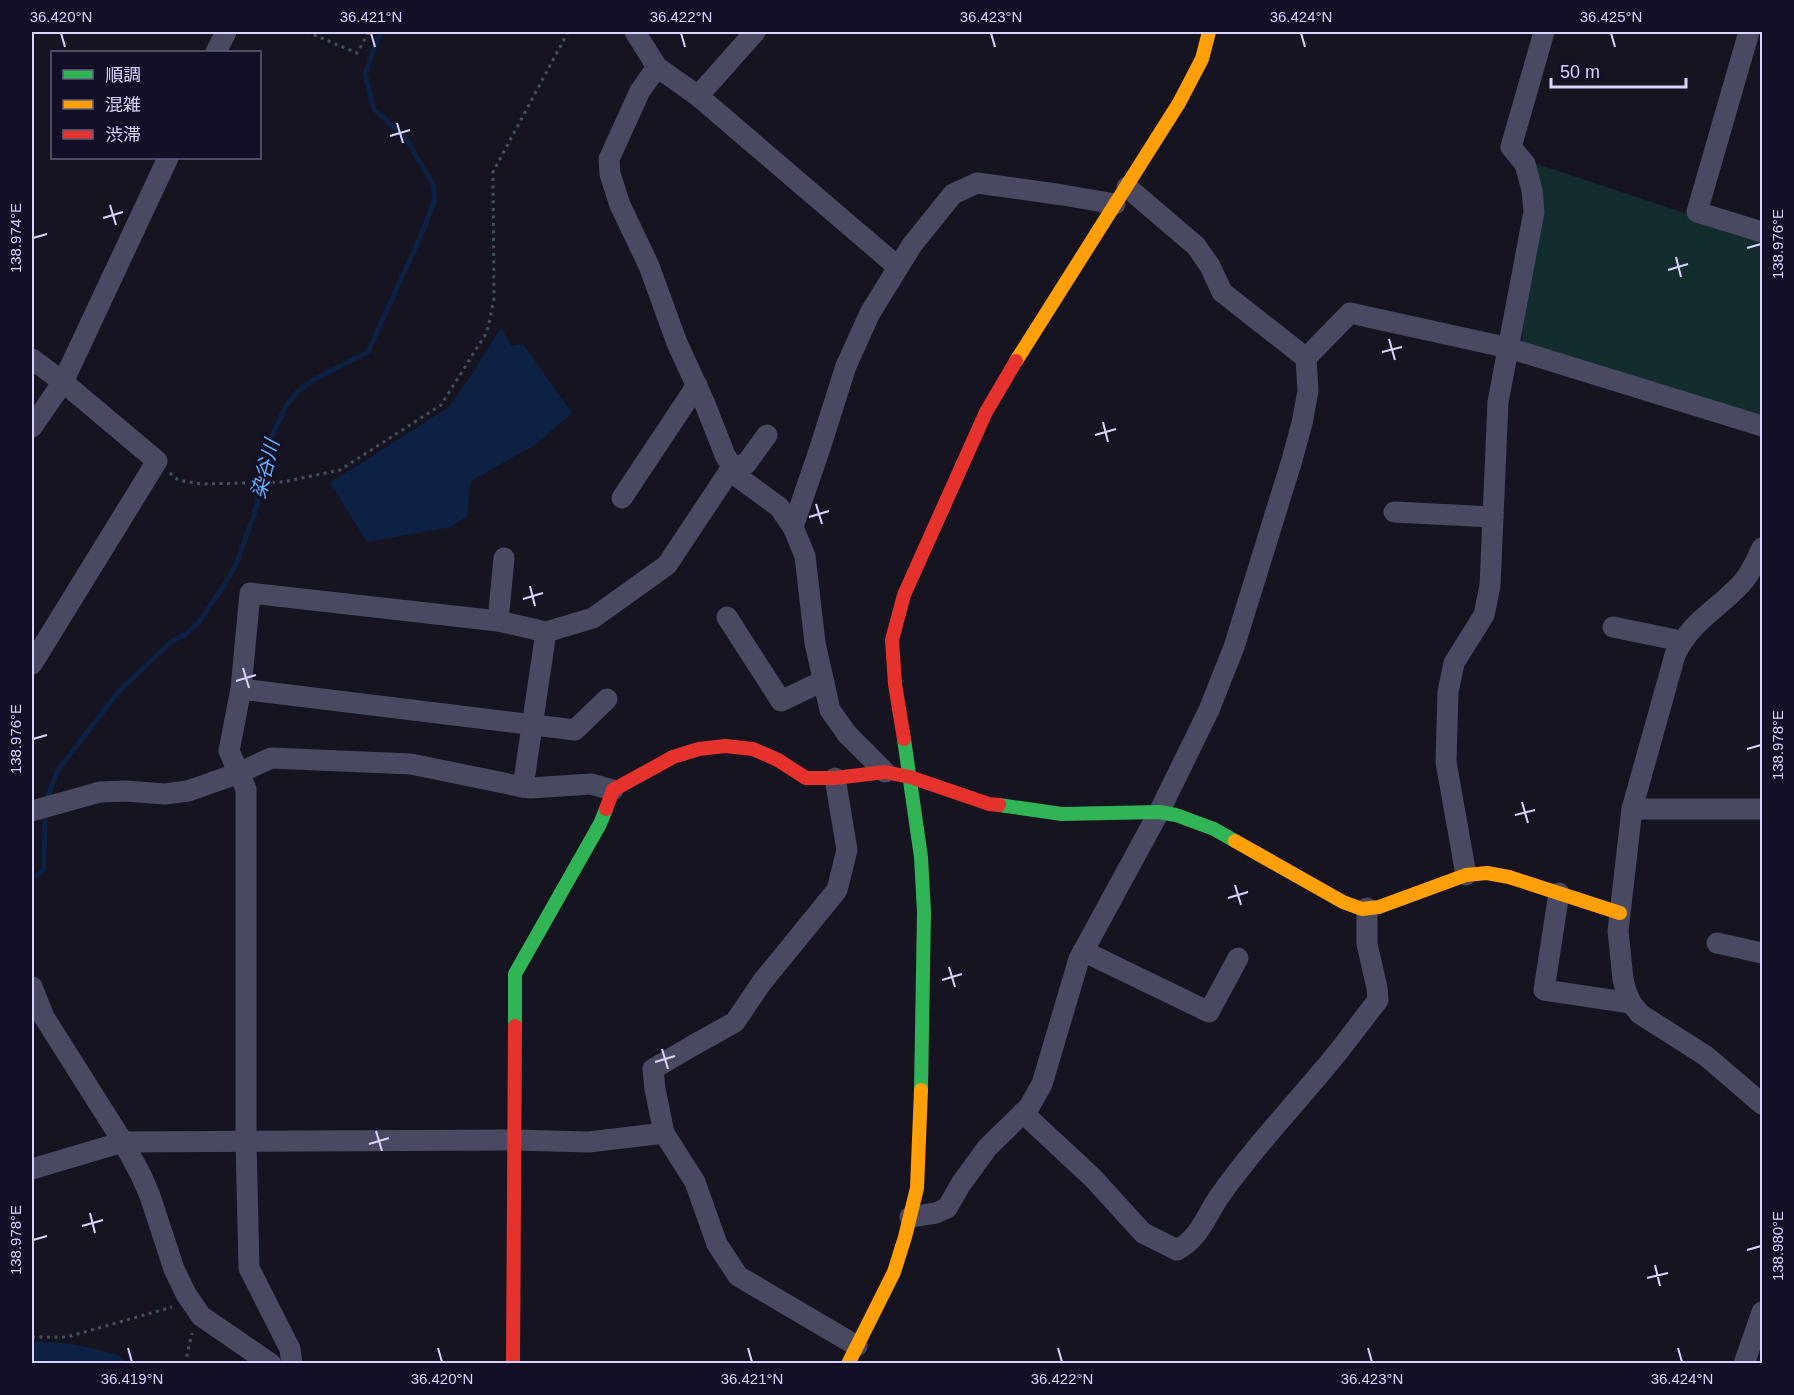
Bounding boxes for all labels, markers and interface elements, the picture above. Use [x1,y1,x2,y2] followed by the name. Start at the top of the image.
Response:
[30,8,92,25] text: 36.420°N
[340,8,402,25] text: 36.421°N
[650,8,712,25] text: 36.422°N
[960,8,1022,25] text: 36.423°N
[1270,8,1332,25] text: 36.424°N
[1580,8,1642,25] text: 36.425°N
[51,51,261,159] legend
[1551,51,1686,89] scale bar
[1560,62,1600,82] text: 50 m
[105,65,141,85] text: 順調
[105,95,141,115] text: 混雑
[105,125,141,145] text: 渋滞
[7,203,24,273] text: 138.974°E
[1769,209,1786,279] text: 138.976°E
[247,435,283,501] water label: 染谷川
[7,704,24,774] text: 138.976°E
[1769,710,1786,780] text: 138.978°E
[7,1205,24,1275] text: 138.978°E
[1769,1211,1786,1281] text: 138.980°E
[101,1370,163,1387] text: 36.419°N
[411,1370,473,1387] text: 36.420°N
[721,1370,783,1387] text: 36.421°N
[1031,1370,1093,1387] text: 36.422°N
[1341,1370,1403,1387] text: 36.423°N
[1651,1370,1713,1387] text: 36.424°N

